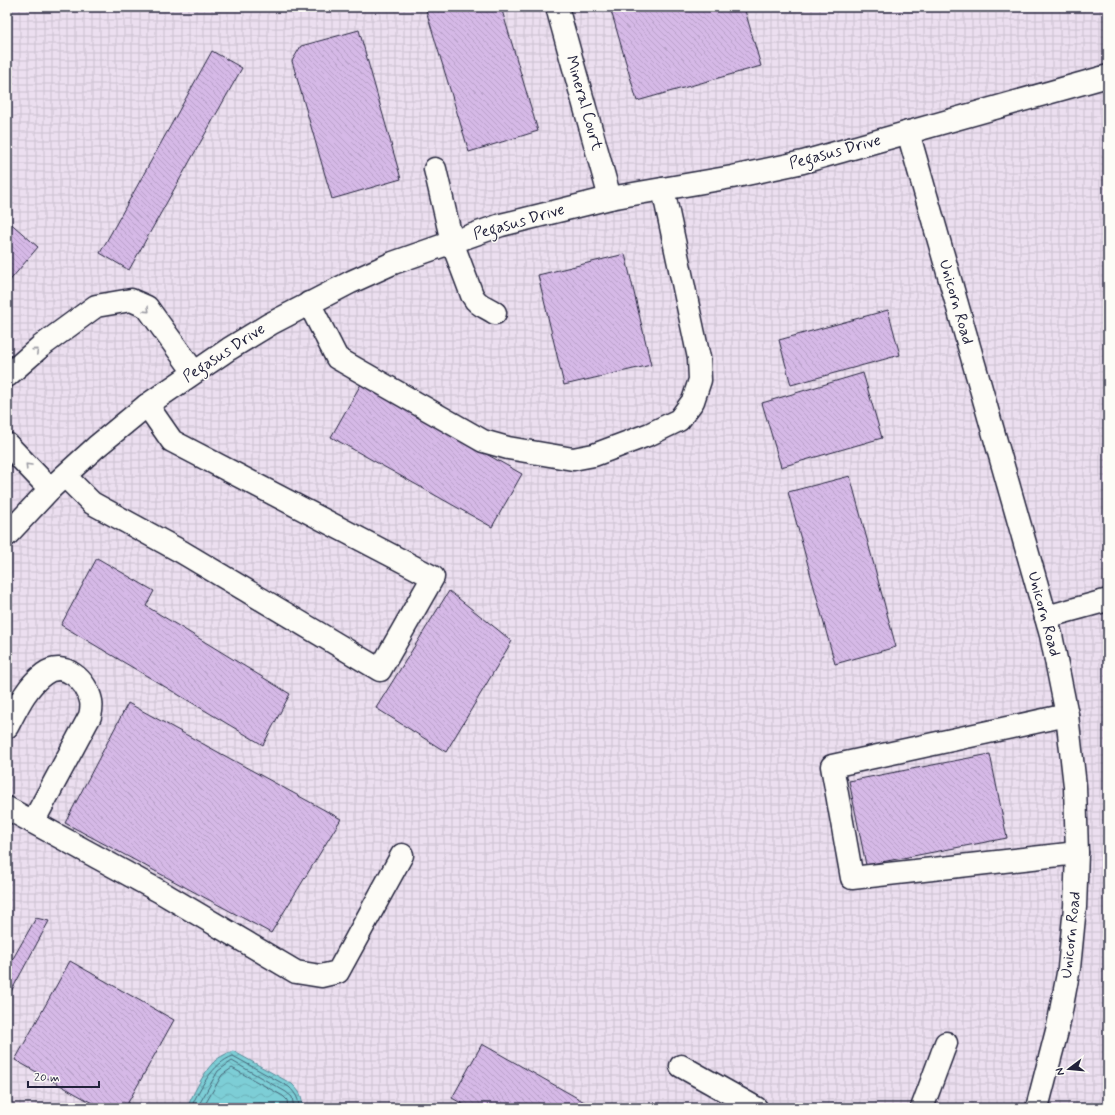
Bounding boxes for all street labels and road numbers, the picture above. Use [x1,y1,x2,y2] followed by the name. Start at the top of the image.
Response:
[560,53,608,153] street label: Mineral Court
[787,130,883,175] street label: Pegasus Drive
[471,199,567,246] street label: Pegasus Drive
[934,257,978,347] street label: Unicorn Road
[179,319,270,388] street label: Pegasus Drive
[1023,569,1065,659] street label: Unicorn Road
[1056,890,1086,980] street label: Unicorn Road

